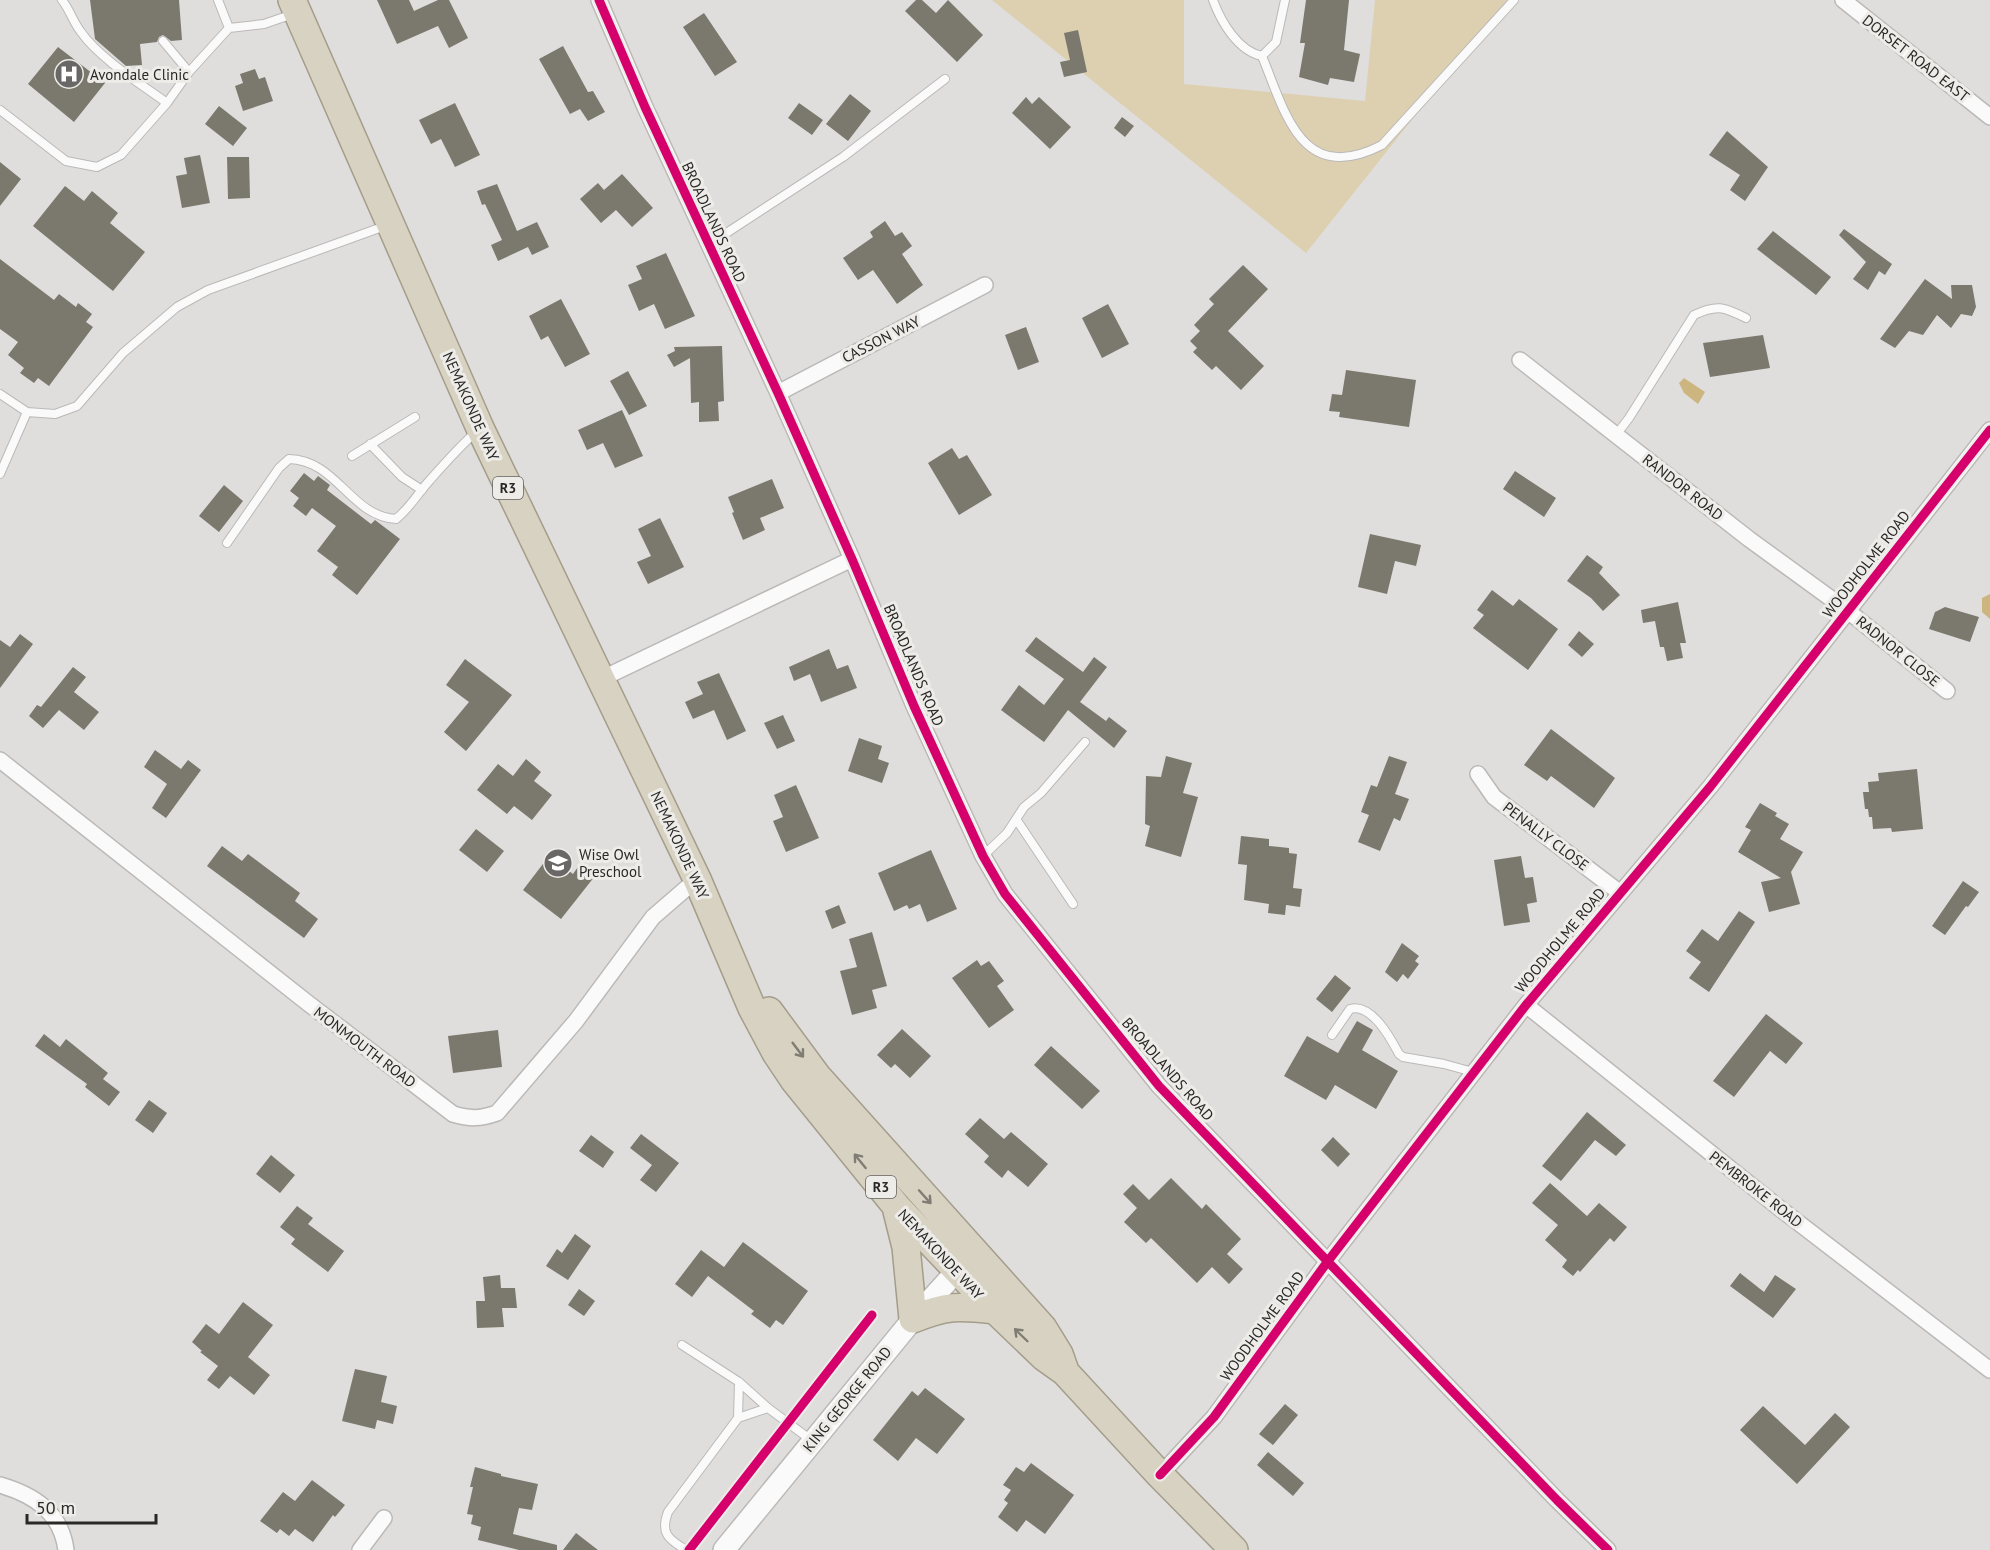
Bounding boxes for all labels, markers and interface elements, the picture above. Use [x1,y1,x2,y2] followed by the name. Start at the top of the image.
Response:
[1859,10,1974,106] street label: DORSET ROAD EAST
[53,58,85,90] hospital icon: Avondale Clinic
[90,65,189,84] place label: Avondale Clinic
[678,159,750,285] street label: BROADLANDS ROAD
[839,311,924,367] street label: CASSON WAY
[438,349,504,464] street label: NEMAKONDE WAY
[1639,450,1727,524] street label: RANDOR ROAD
[493,477,523,499] road number: R3
[1818,506,1914,622] street label: WOODHOLME ROAD
[880,601,948,729] street label: BROADLANDS ROAD
[1852,612,1944,690] street label: RADNOR CLOSE
[647,788,714,903] street label: NEMAKONDE WAY
[1499,797,1593,875] street label: PENALLY CLOSE
[579,845,642,881] place label: Wise Owl Preschool
[542,847,574,879] school or university icon: Wise Owl Preschool
[1511,884,1609,996] street label: WOODHOLME ROAD
[310,1002,420,1092] street label: MONMOUTH ROAD
[1118,1013,1218,1125] street label: BROADLANDS ROAD
[791,1042,804,1058] one-way arrow
[1705,1147,1807,1231] street label: PEMBROKE ROAD
[853,1154,866,1170] one-way arrow
[866,1176,896,1198] road number: R3
[918,1189,932,1204] one-way arrow
[894,1205,988,1304] street label: NEMAKONDE WAY
[1216,1267,1308,1385] street label: WOODHOLME ROAD
[1013,1328,1028,1343] one-way arrow
[799,1342,895,1456] street label: KING GEORGE ROAD
[27,1487,156,1525] scale bar
[36,1496,75,1519] text: 50 m

